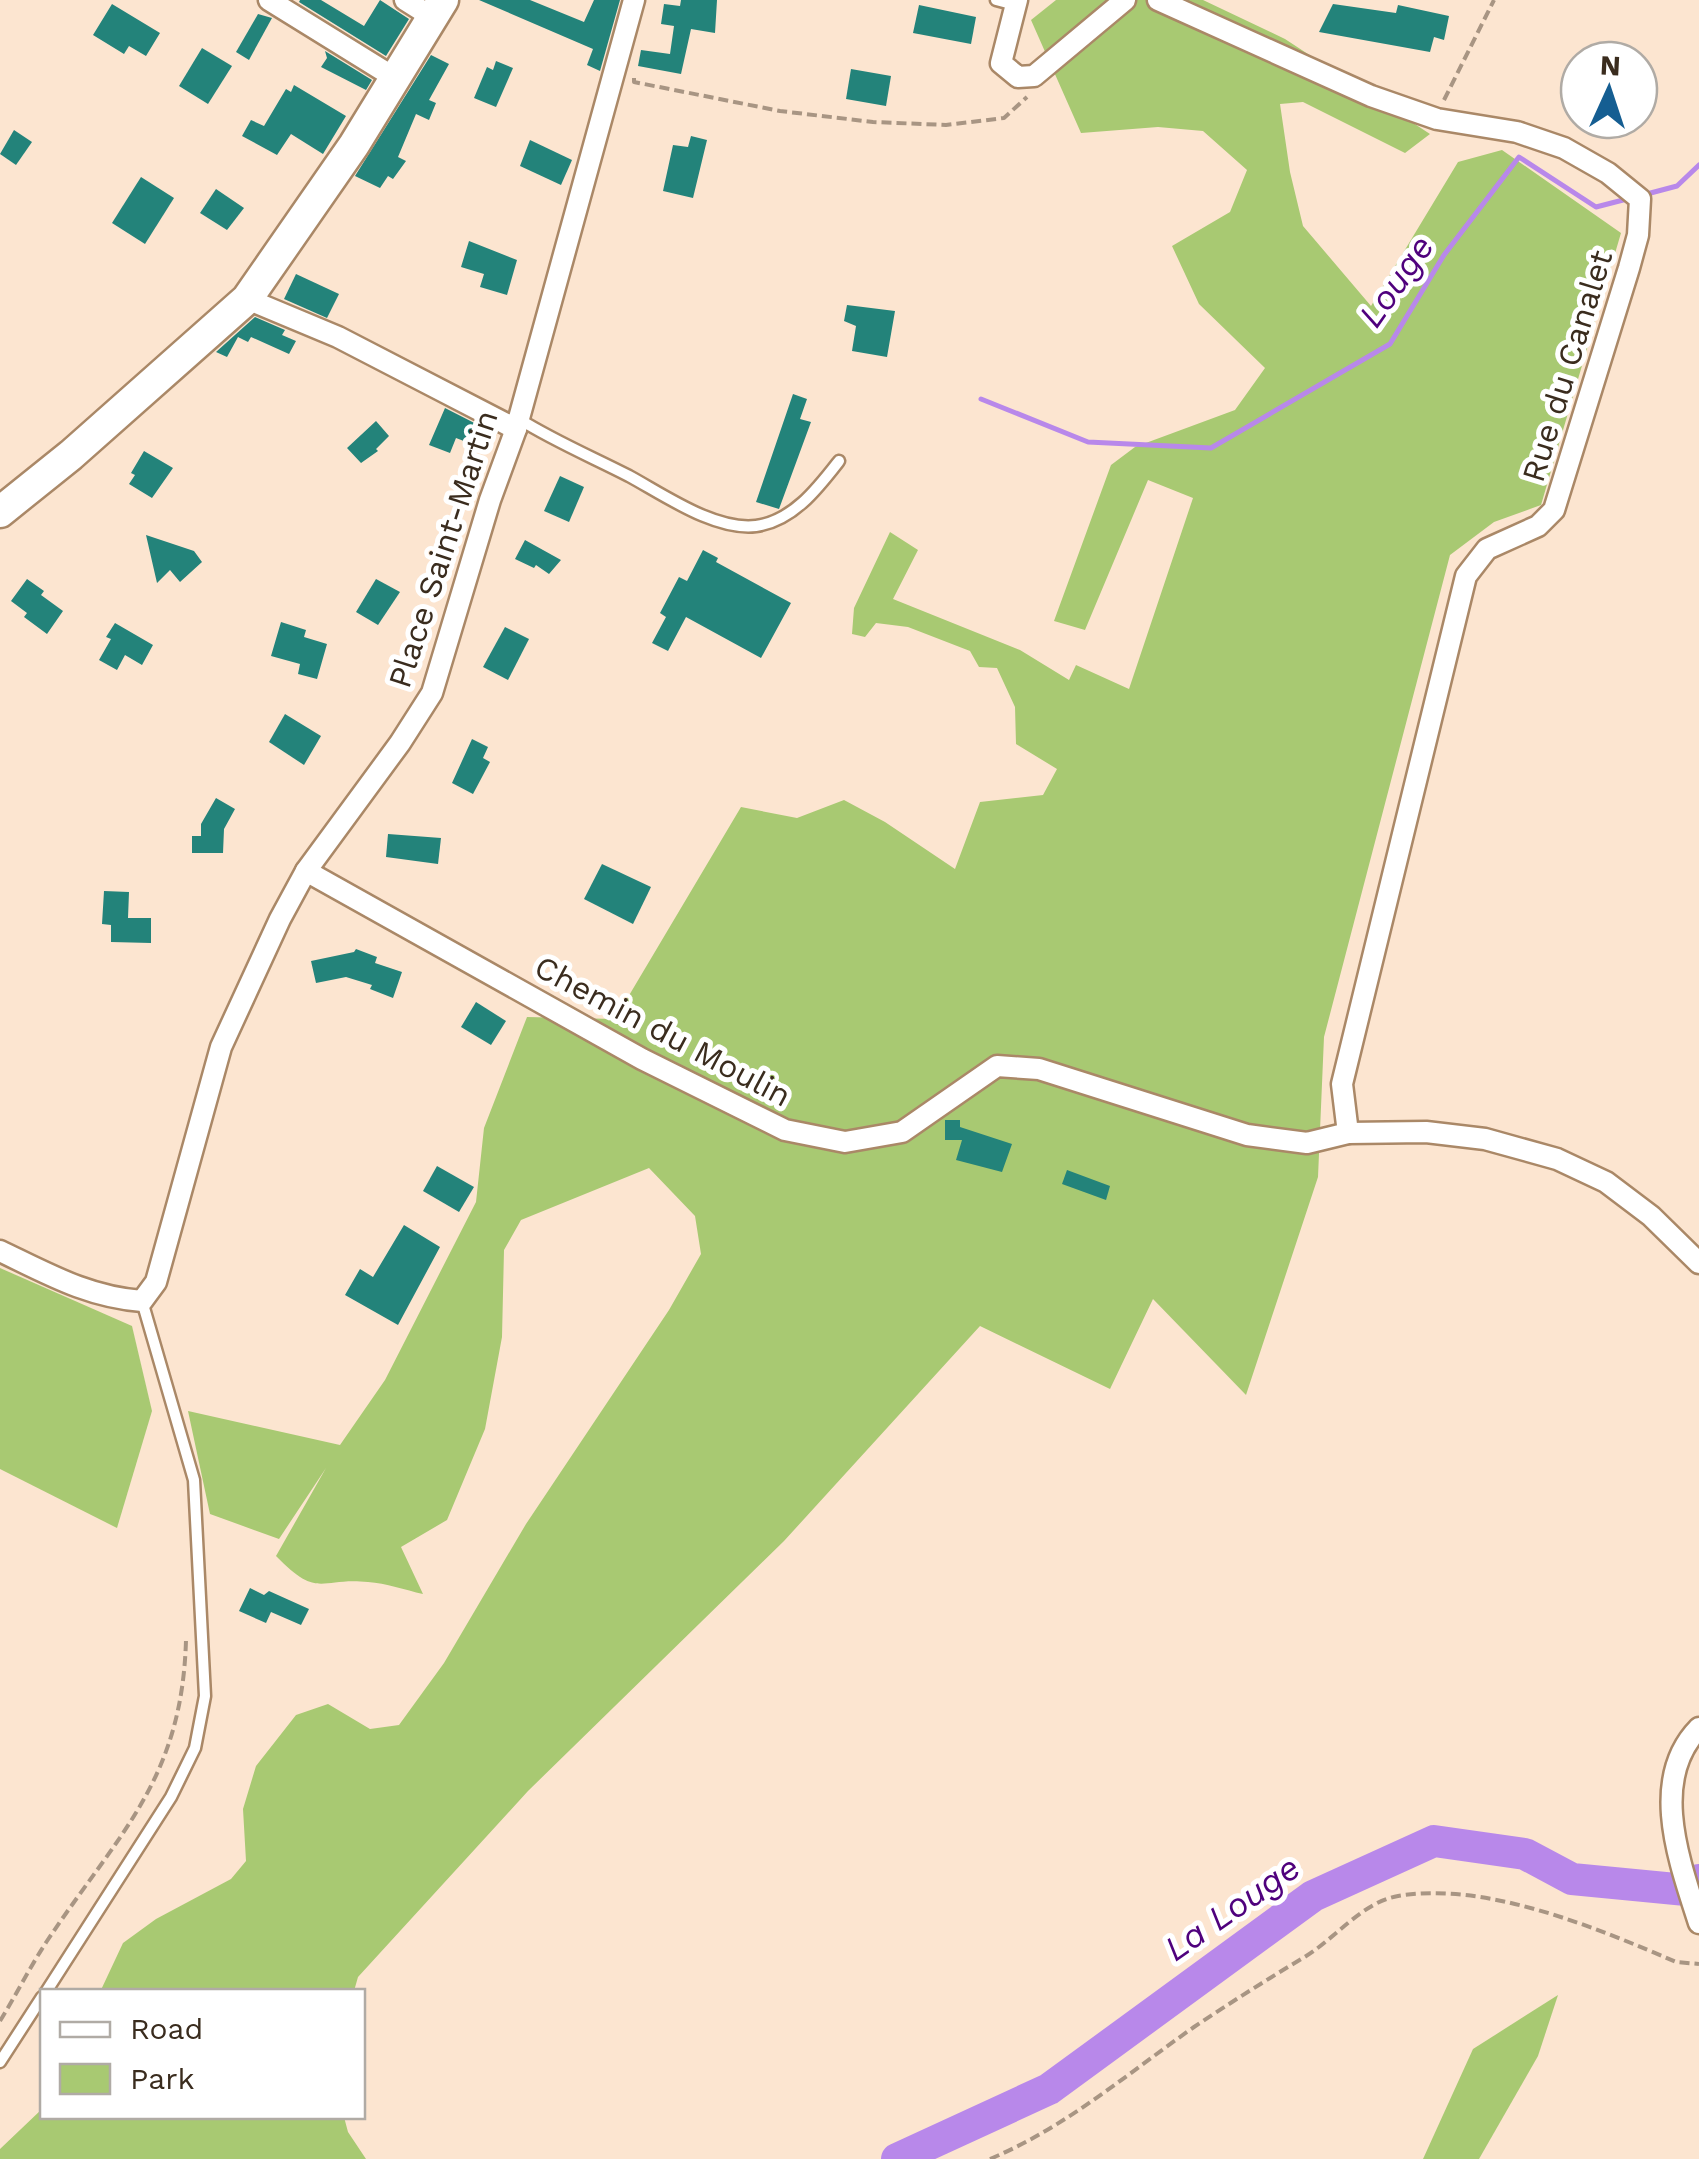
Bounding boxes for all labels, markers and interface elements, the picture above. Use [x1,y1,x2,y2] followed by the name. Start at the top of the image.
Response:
[1559,40,1659,140] north arrow
[1599,49,1622,83] text: N
[1349,227,1443,335] water label: Louge
[1514,246,1620,486] street label: Rue du Canalet
[380,405,506,693] street label: Place Saint-Martin
[528,947,798,1115] street label: Chemin du Moulin
[1156,1846,1308,1970] water label: La Louge
[40,1989,365,2119] legend
[130,2011,203,2046] text: Road
[130,2061,195,2096] text: Park

